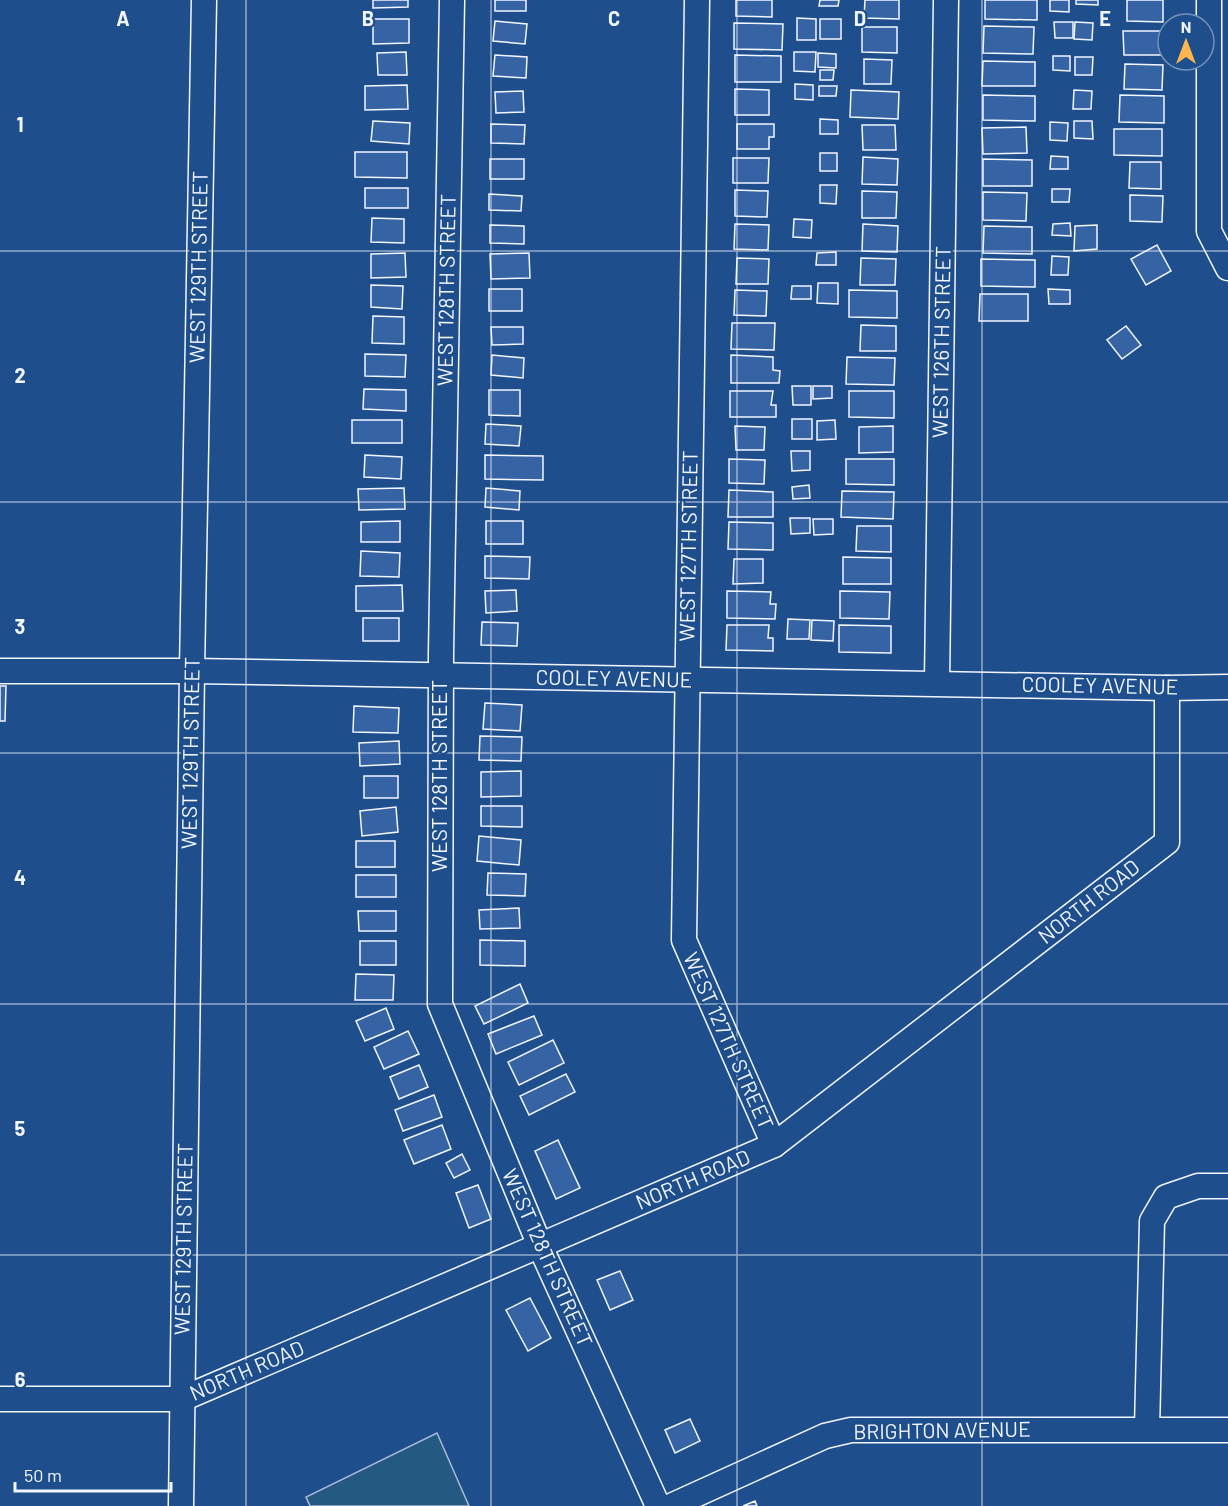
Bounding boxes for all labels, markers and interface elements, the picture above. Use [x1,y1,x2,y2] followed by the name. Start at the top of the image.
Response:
[116,6,130,30] text: A
[362,6,374,30] text: B
[608,6,620,30] text: C
[854,6,866,30] text: D
[1099,6,1111,30] text: E
[1156,12,1216,72] north arrow
[1181,17,1191,36] text: N
[16,112,24,136] text: 1
[183,171,212,363] street label: WEST 129TH STREET
[431,194,460,386] street label: WEST 128TH STREET
[926,246,955,438] street label: WEST 126TH STREET
[14,363,26,387] text: 2
[673,450,702,642] street label: WEST 127TH STREET
[15,614,25,638] text: 3
[175,657,204,849] street label: WEST 129TH STREET
[535,664,693,691] street label: COOLEY AVENUE
[1021,671,1179,698] street label: COOLEY AVENUE
[426,680,451,872] street label: WEST 128TH STREET
[1032,854,1144,948] street label: NORTH ROAD
[14,865,26,889] text: 4
[679,948,780,1133] street label: WEST 127TH STREET
[15,1116,26,1140] text: 5
[168,1143,197,1335] street label: WEST 129TH STREET
[632,1143,753,1214] street label: NORTH ROAD
[498,1164,599,1350] street label: WEST 128TH STREET
[186,1334,307,1405] street label: NORTH ROAD
[15,1367,26,1391] text: 6
[853,1415,1031,1444] street label: BRIGHTON AVENUE
[15,1455,171,1493] scale bar
[24,1464,62,1486] text: 50 m

